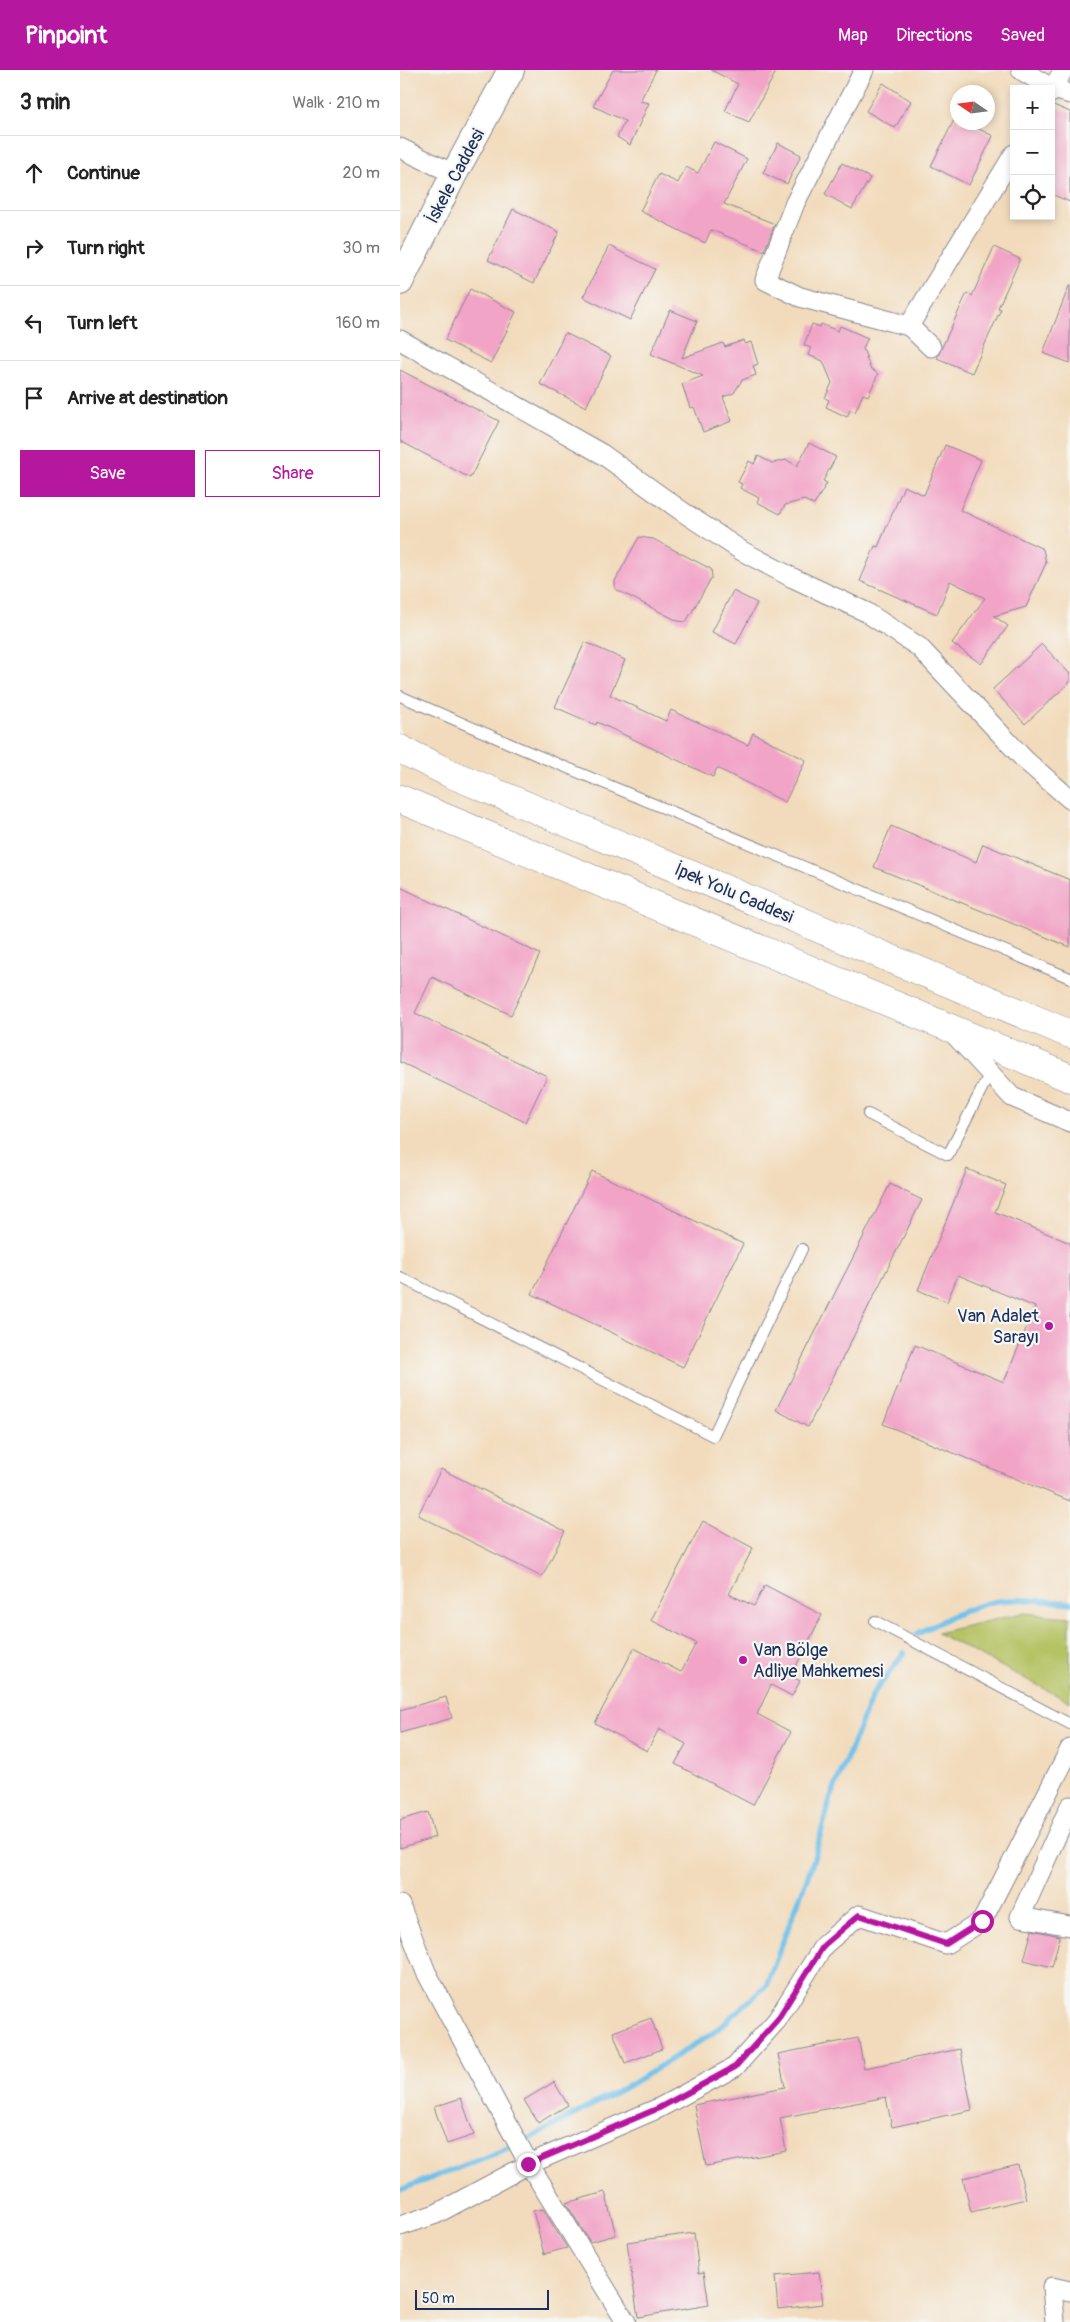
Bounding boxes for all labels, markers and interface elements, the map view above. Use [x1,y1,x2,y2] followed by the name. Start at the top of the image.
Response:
[25,21,107,50] text: Pinpoint
[838,24,868,47] text: Map
[896,24,972,47] text: Directions
[1000,24,1045,47] text: Saved
[950,85,995,130] north arrow
[1010,85,1055,220] map controls
[1010,85,1055,130] button: +
[20,89,70,116] text: 3 min
[292,93,380,113] text: Walk · 210 m
[421,125,490,228] street label: İskele Caddesi
[1010,130,1055,175] button: −
[20,159,48,187] icon: ahead
[67,161,140,185] text: Continue
[342,163,380,183] text: 20 m
[1010,175,1055,220] button: locate
[20,234,48,262] icon: right
[67,236,145,260] text: Turn right
[342,238,380,258] text: 30 m
[20,309,48,337] icon: left
[67,311,137,335] text: Turn left
[336,313,380,333] text: 160 m
[20,384,48,412] icon: arrive
[67,386,228,410] text: Arrive at destination
[20,450,195,497] button: Save
[205,450,380,497] button: Share
[671,858,797,929] street label: İpek Yolu Caddesi
[957,1305,1040,1349] place label: Van Adalet Sarayı
[1043,1320,1055,1332] marker: Van Adalet Sarayı
[753,1639,883,1683] place label: Van Bölge Adliye Mahkemesi
[737,1654,749,1666] marker: Van Bölge Adliye Mahkemesi
[971,1910,994,1933] route start
[517,2153,540,2176] route end
[415,2287,549,2310] scale bar
[422,2290,455,2307] text: 50 m

